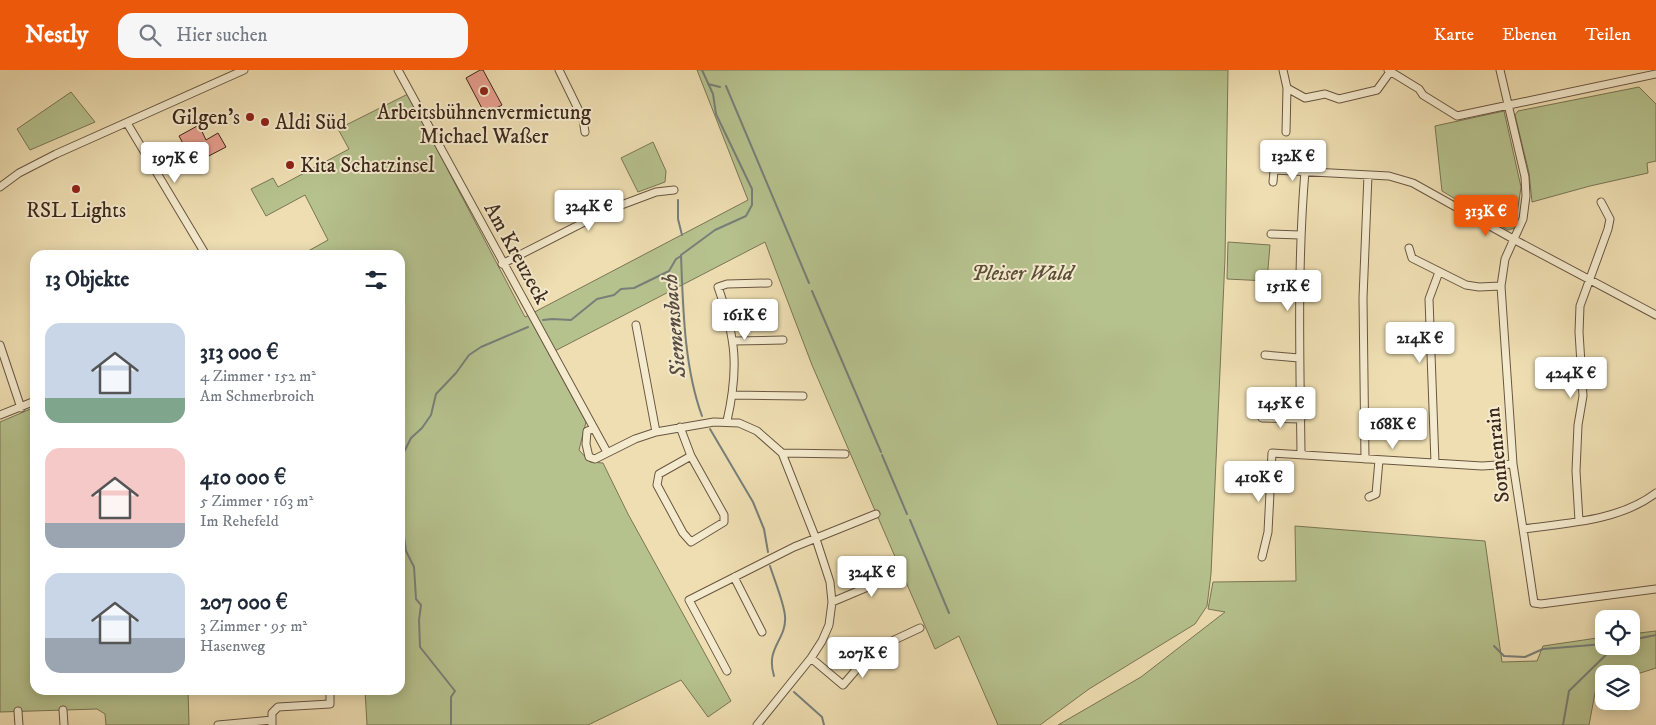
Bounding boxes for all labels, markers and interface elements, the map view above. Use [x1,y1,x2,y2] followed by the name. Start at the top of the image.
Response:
[118,13,468,58] search box
[25,20,88,50] text: Nestly
[136,21,164,49] icon: search
[176,24,267,47] text: Hier suchen
[1434,24,1474,46] text: Karte
[1502,24,1557,46] text: Ebenen
[1585,24,1631,46] text: Teilen
[478,85,490,97] marker: Arbeitsbühnenvermietung Michael Waßer
[377,100,592,150] place label: Arbeitsbühnenvermietung Michael Waßer
[172,105,240,131] place label: Gilgen's
[275,110,347,136] place label: Aldi Süd
[244,111,256,123] marker: Gilgen's
[259,116,271,128] marker: Aldi Süd
[1252,140,1334,182] pin: 132K €
[134,142,216,184] pin: 197K €
[1271,146,1315,166] text: 132K €
[152,148,198,168] text: 197K €
[300,153,435,179] place label: Kita Schatzinsel
[284,159,296,171] marker: Kita Schatzinsel
[70,183,82,195] marker: RSL Lights
[548,190,630,232] pin: 324K €
[1445,194,1527,237] pin: 313K €
[565,196,613,216] text: 324K €
[26,198,126,224] place label: RSL Lights
[478,198,555,309] street label: Am Kreuzeck
[1465,201,1507,221] text: 313K €
[971,261,1076,287] park label: Pleiser Wald
[362,266,390,294] icon: filters
[45,267,129,293] text: 13 Objekte
[1247,270,1329,312] pin: 151K €
[656,273,693,380] water label: Siemensbach
[1266,276,1310,296] text: 151K €
[704,298,786,341] pin: 161K €
[723,305,767,325] text: 161K €
[1379,322,1461,364] pin: 214K €
[1397,328,1444,348] text: 214K €
[200,340,279,366] text: 313 000 €
[85,343,145,403] icon: home
[1530,356,1612,399] pin: 424K €
[1546,363,1596,383] text: 424K €
[200,366,316,386] text: 4 Zimmer · 152 m²
[200,386,314,406] text: Am Schmerbroich
[1240,386,1322,429] pin: 145K €
[1258,393,1304,413] text: 145K €
[1480,406,1516,504] street label: Sonnenrain
[1352,408,1434,450] pin: 168K €
[1370,414,1416,434] text: 168K €
[1218,460,1300,503] pin: 410K €
[200,465,286,491] text: 410 000 €
[1235,467,1283,487] text: 410K €
[85,468,145,528] icon: home
[200,491,313,511] text: 5 Zimmer · 163 m²
[200,511,279,531] text: Im Rehefeld
[831,556,913,598] pin: 324K €
[848,562,896,582] text: 324K €
[200,590,288,616] text: 207 000 €
[85,593,145,653] icon: home
[1595,610,1640,710] map controls
[1595,610,1640,655] button: locate
[200,616,307,636] text: 3 Zimmer · 95 m²
[200,636,265,656] text: Hasenweg
[822,636,904,679] pin: 207K €
[839,643,887,663] text: 207K €
[1595,665,1640,710] button: layers

